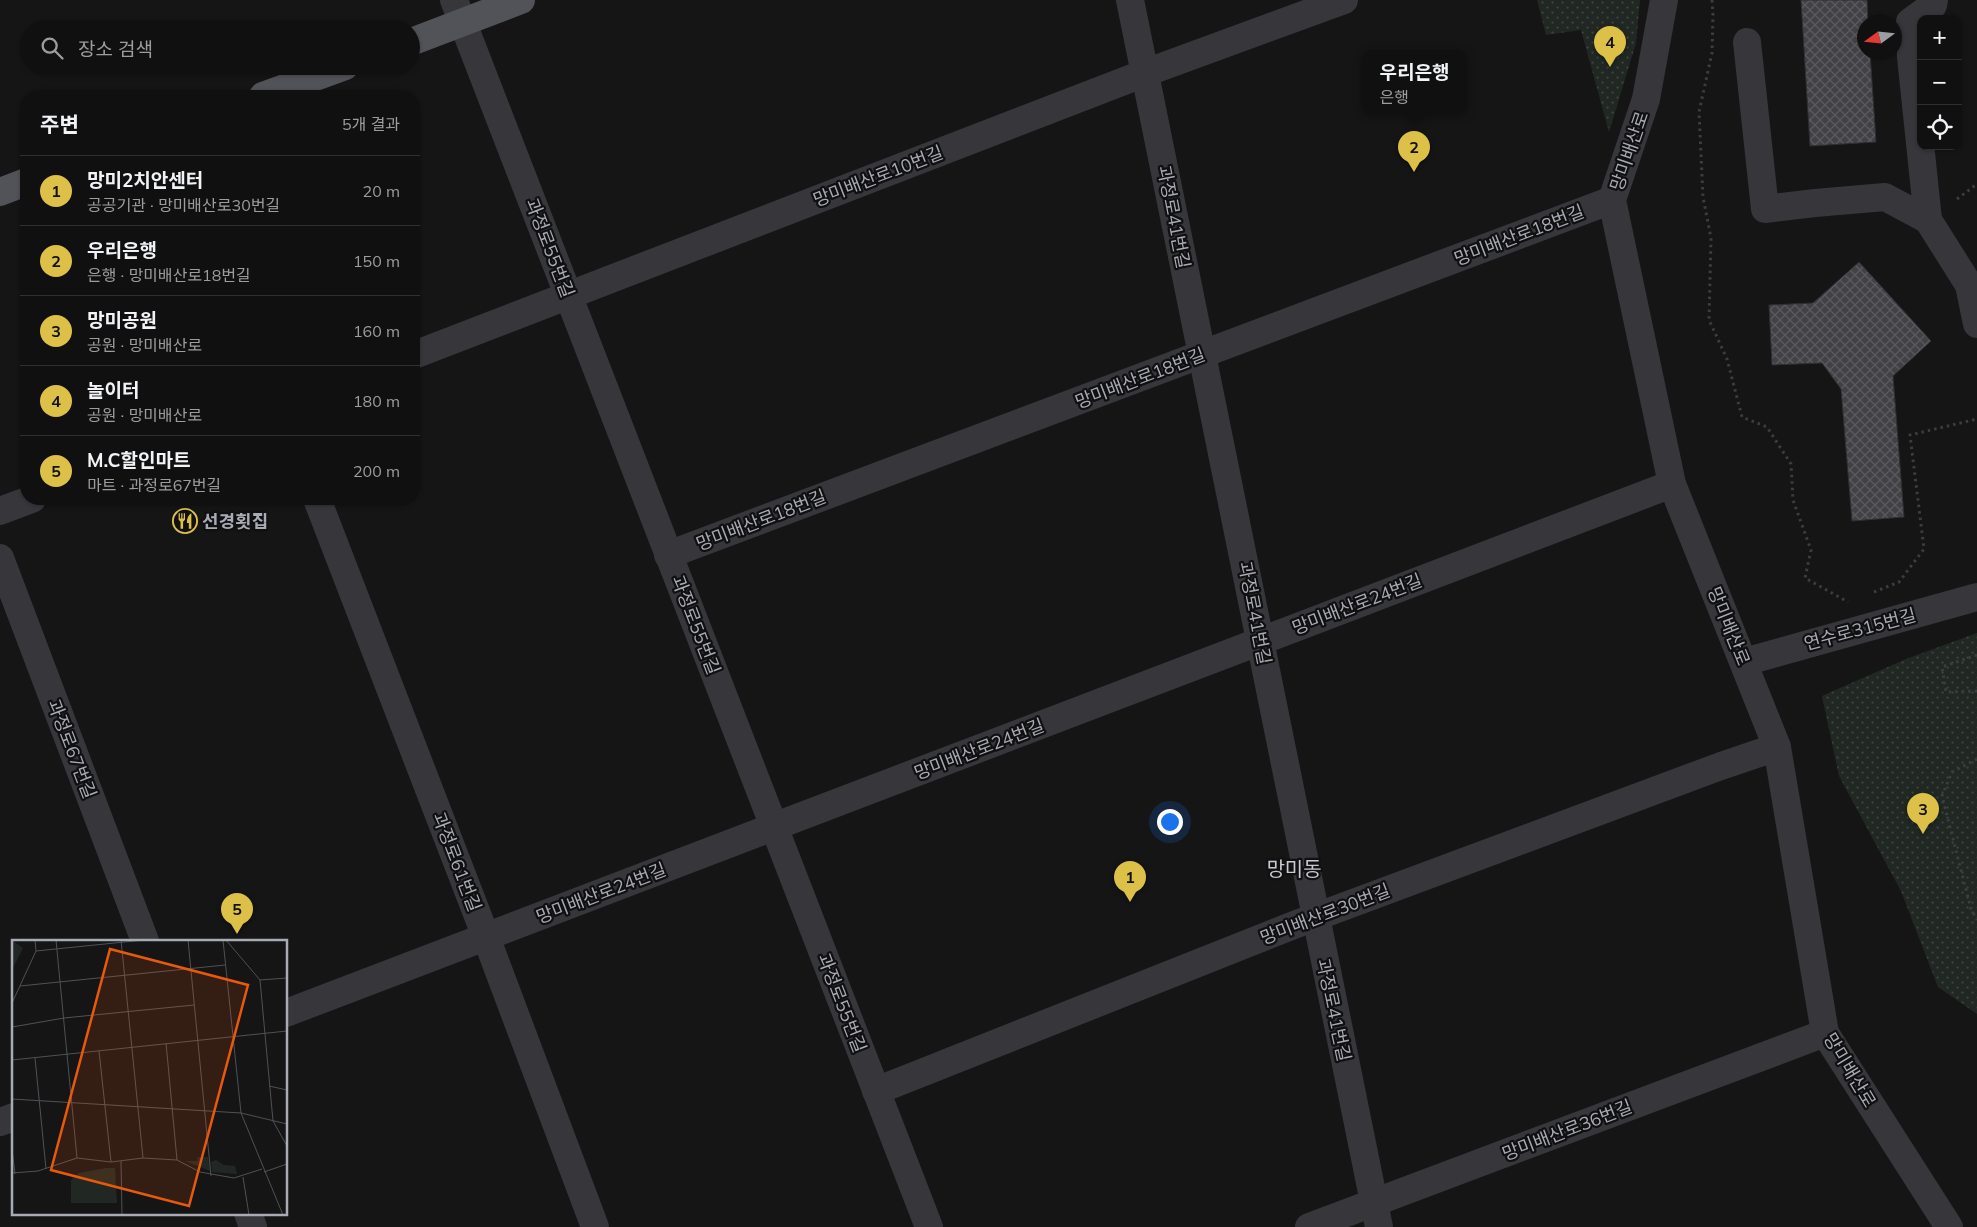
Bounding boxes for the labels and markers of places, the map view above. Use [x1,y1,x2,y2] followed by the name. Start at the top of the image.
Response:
[1594,26,1626,67] pin: 4
[1398,131,1430,172] pin: 2
[172,508,198,534] restaurant icon: 선경횟집
[202,510,268,533] place label: 선경횟집
[1907,793,1939,834] pin: 3
[1114,861,1146,902] pin: 1
[221,893,253,934] pin: 5

